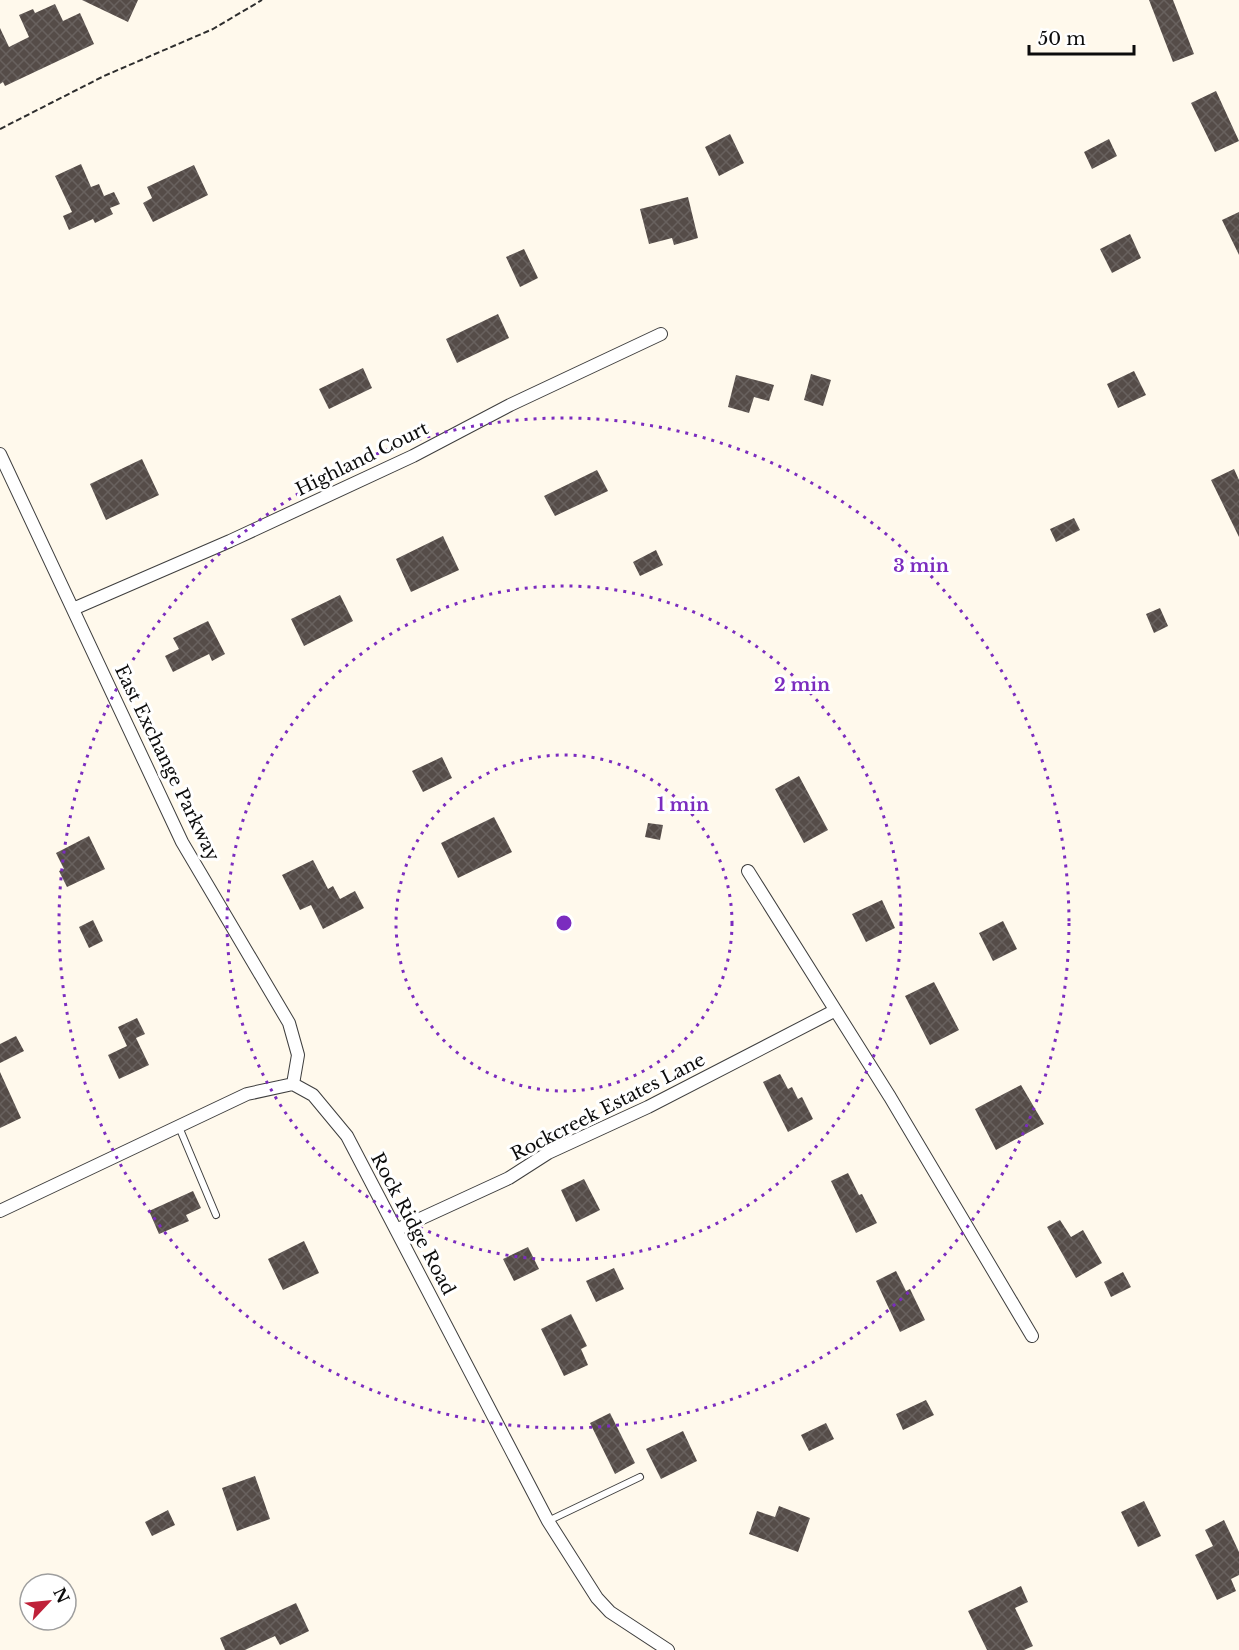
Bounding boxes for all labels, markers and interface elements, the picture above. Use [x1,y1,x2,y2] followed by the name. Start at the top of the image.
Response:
[1029,18,1134,56] scale bar
[1038,28,1086,50] text: 50 m
[292,417,432,501] street label: Highland Court
[893,555,949,577] text: 3 min
[110,661,224,865] street label: East Exchange Parkway
[774,674,830,696] text: 2 min
[657,794,709,816] text: 1 min
[554,913,574,933] centre of rings
[507,1048,709,1166] street label: Rockcreek Estates Lane
[366,1149,460,1299] street label: Rock Ridge Road
[18,1572,78,1632] north arrow
[49,1584,74,1607] text: N

